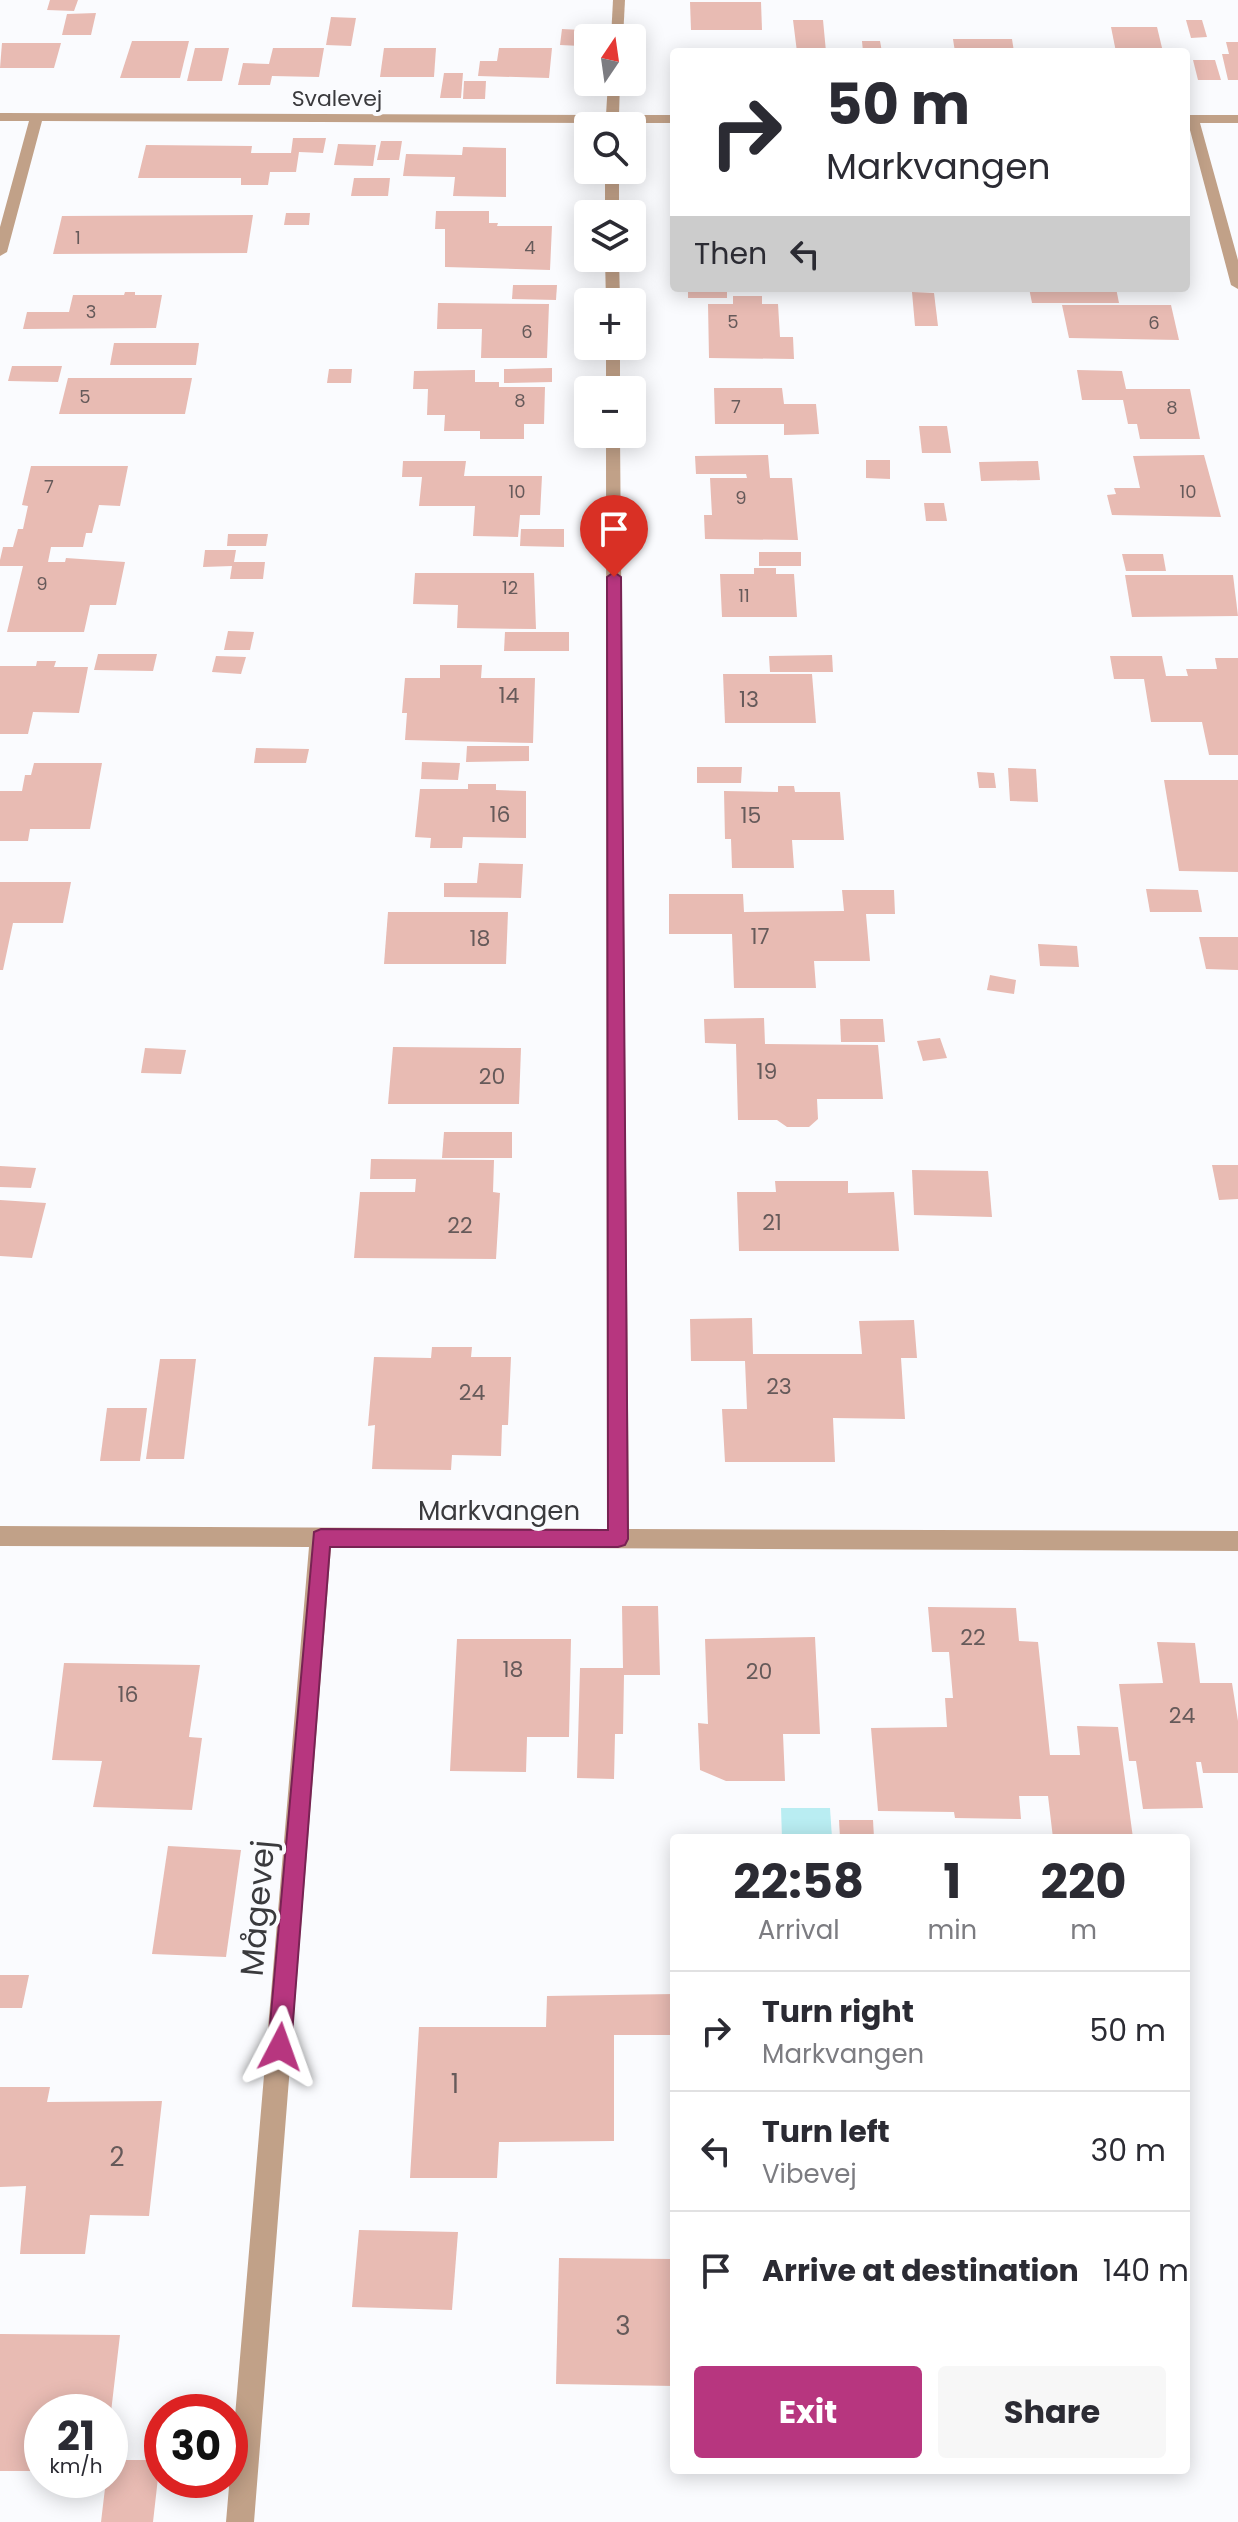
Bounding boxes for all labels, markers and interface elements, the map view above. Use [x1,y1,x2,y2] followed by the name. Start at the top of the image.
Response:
[574,24,646,96] north arrow
[574,24,646,448] map controls
[826,65,970,144] text: 50 m
[694,80,798,184] icon: right
[292,83,382,114] street label: Svalevej
[574,112,646,184] button: search
[826,141,1051,192] text: Markvangen
[574,200,646,272] button: layers
[75,225,81,250] house number: 1
[694,232,767,275] text: Then
[783,232,827,276] icon: left
[524,235,536,260] house number: 4
[574,288,646,360] button: +
[86,299,96,324] house number: 3
[727,309,739,334] house number: 5
[1148,310,1160,335] house number: 6
[521,319,533,344] house number: 6
[574,376,646,448] button: −
[79,384,91,409] house number: 5
[514,388,526,413] house number: 8
[731,394,741,419] house number: 7
[1166,395,1178,420] house number: 8
[44,474,54,499] house number: 7
[508,479,526,504] house number: 10
[1179,479,1197,504] house number: 10
[735,485,747,510] house number: 9
[580,495,648,577] pin
[592,507,636,551] icon: arrive
[36,571,48,596] house number: 9
[502,575,518,600] house number: 12
[738,583,750,608] house number: 11
[499,680,520,711] house number: 14
[739,684,759,715] house number: 13
[489,799,511,830] house number: 16
[741,800,761,831] house number: 15
[750,921,770,952] house number: 17
[470,923,490,954] house number: 18
[757,1056,777,1087] house number: 19
[479,1061,505,1092] house number: 20
[762,1207,782,1238] house number: 21
[447,1210,473,1241] house number: 22
[766,1371,792,1402] house number: 23
[459,1377,485,1408] house number: 24
[418,1493,580,1529] street label: Markvangen
[960,1622,986,1653] house number: 22
[503,1654,523,1685] house number: 18
[746,1656,772,1687] house number: 20
[117,1679,139,1710] house number: 16
[1169,1700,1195,1731] house number: 24
[229,1838,285,1978] street label: Mågevej
[733,1848,864,1915] text: 22:58
[943,1848,961,1915] text: 1
[1041,1848,1127,1915] text: 220
[758,1912,840,1948] text: Arrival
[927,1912,977,1948] text: min
[1070,1912,1097,1948] text: m
[762,1990,914,2033] text: Turn right
[238,2005,322,2089] position arrow
[694,2009,738,2053] icon: right
[1089,2009,1166,2052] text: 50 m
[762,2036,924,2072] text: Markvangen
[451,2066,459,2102] house number: 1
[762,2110,890,2153] text: Turn left
[694,2129,738,2173] icon: left
[1091,2129,1166,2172] text: 30 m
[110,2139,124,2175] house number: 2
[762,2156,857,2192] text: Vibevej
[694,2249,738,2293] icon: arrive
[762,2249,1079,2292] text: Arrive at destination
[1103,2249,1189,2292] text: 140 m
[615,2308,631,2344] house number: 3
[694,2366,922,2458] button: Exit
[938,2366,1166,2458] button: Share
[144,2394,248,2498] speed limit sign: 30
[57,2408,95,2464] text: 21
[49,2452,103,2480] text: km/h

